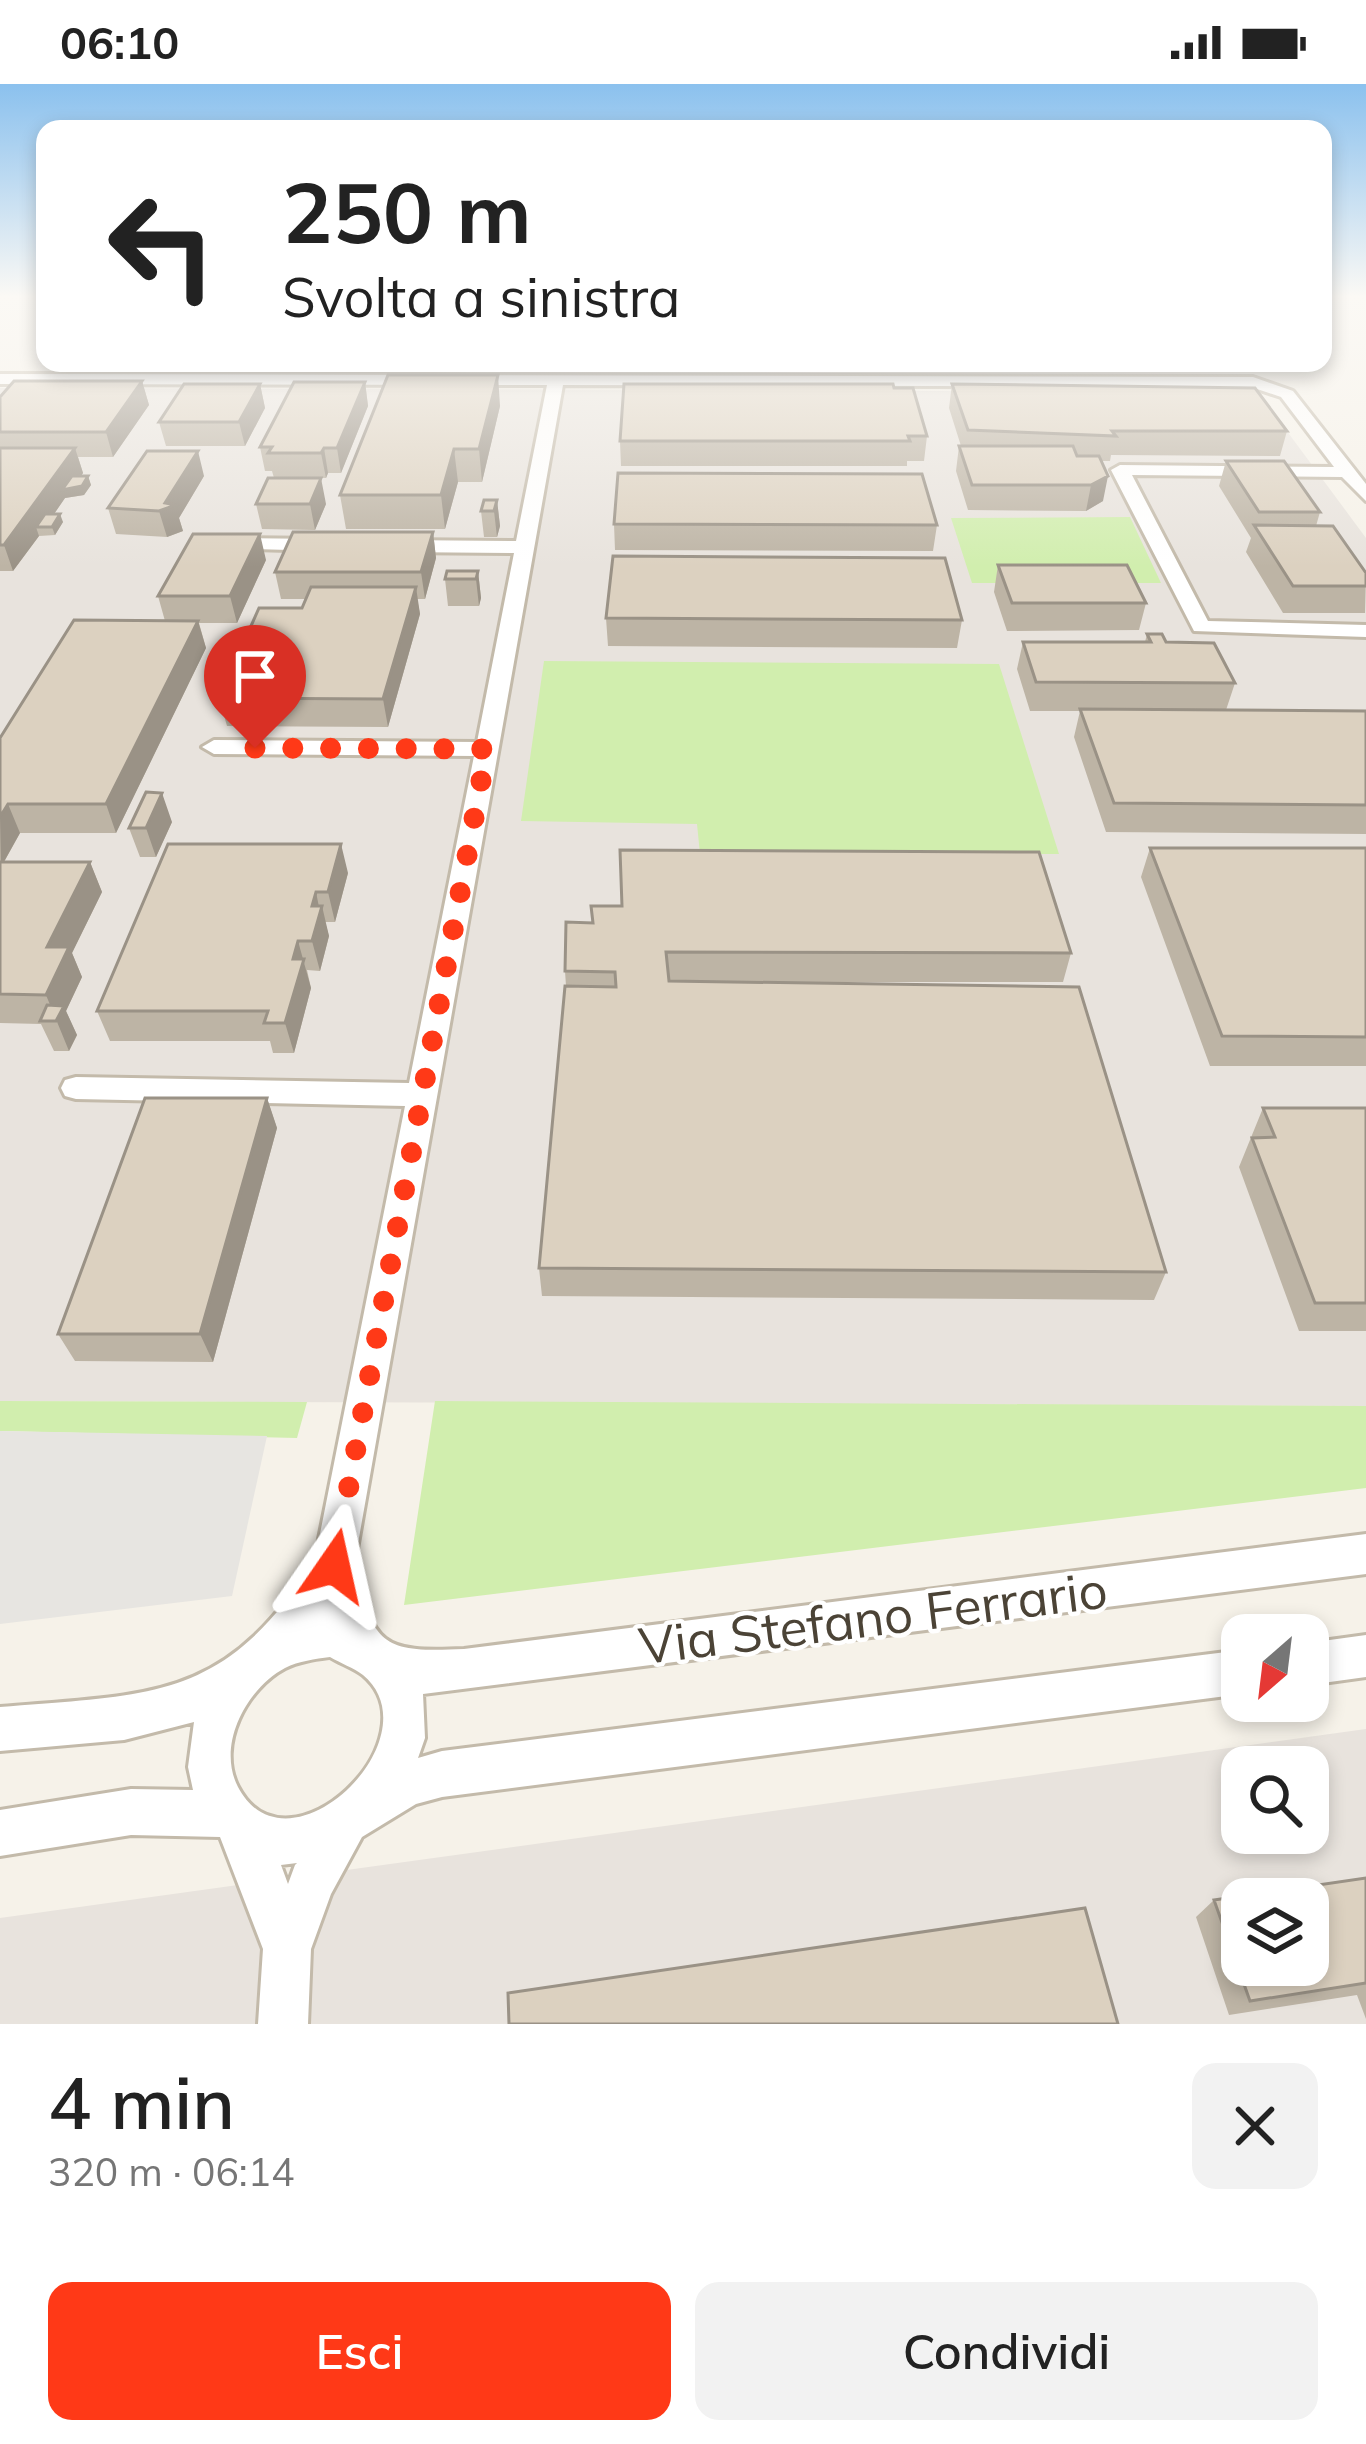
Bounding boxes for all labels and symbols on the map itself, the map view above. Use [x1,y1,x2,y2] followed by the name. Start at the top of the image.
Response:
[204,625,306,748] pin
[271,1503,397,1629] position arrow
[635,1557,1111,1677] street label: Via Stefano Ferrario
[1221,1614,1329,1722] north arrow

